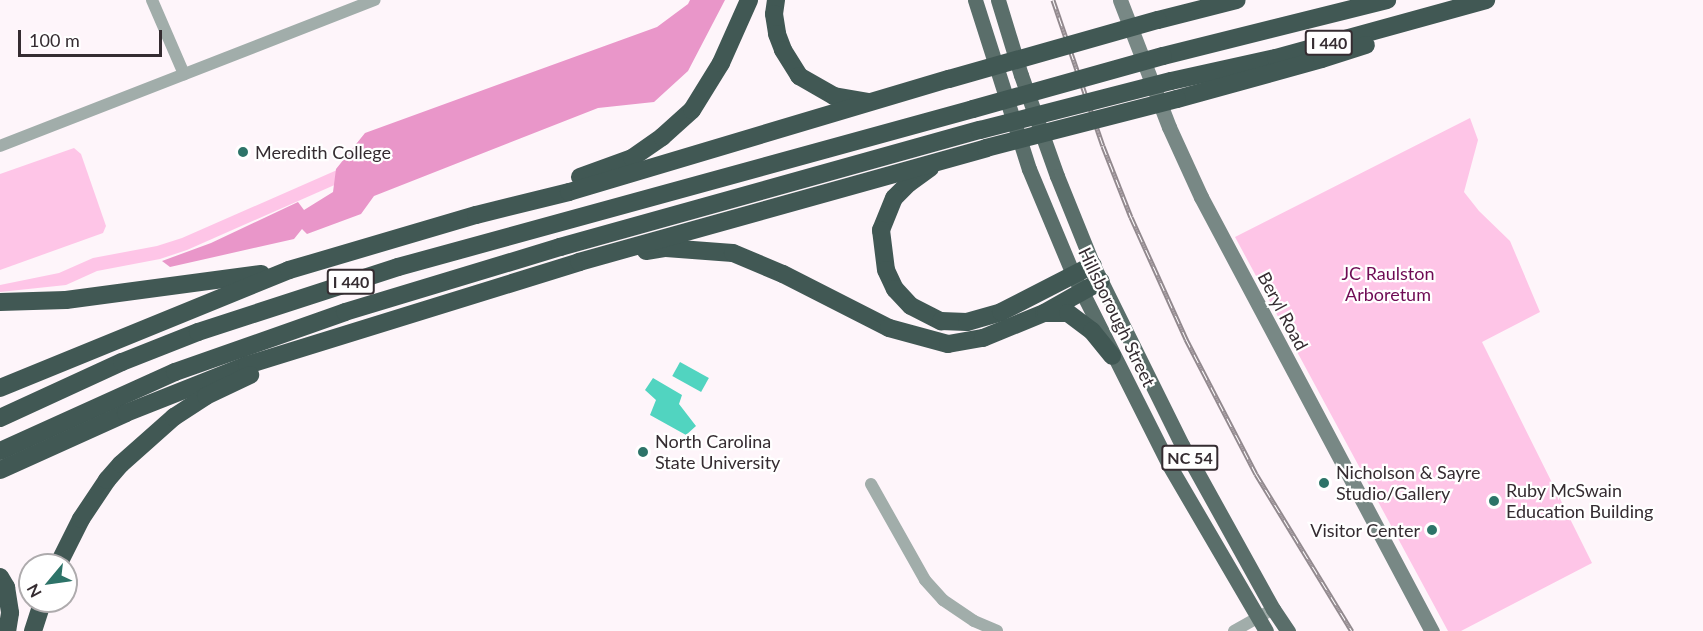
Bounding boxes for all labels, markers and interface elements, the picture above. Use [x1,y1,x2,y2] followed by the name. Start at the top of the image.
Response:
[21,18,165,56] scale bar
[29,29,80,51] text: 100 m
[1304,30,1354,56] road number: I 440
[255,141,391,163] place label: Meredith College
[236,145,250,159] marker: Meredith College
[1074,244,1160,390] street label: Hillsborough Street
[1341,263,1435,306] park label: JC Raulston Arboretum
[1253,268,1313,354] street label: Beryl Road
[326,269,376,295] road number: I 440
[655,431,780,474] place label: North Carolina State University
[636,445,650,459] marker: North Carolina State University
[1160,445,1220,471] road number: NC 54
[1336,462,1480,504] place label: Nicholson & Sayre Studio/Gallery
[1317,476,1331,490] marker: Nicholson & Sayre Studio/Gallery
[1506,480,1653,522] place label: Ruby McSwain Education Building
[1487,494,1501,508] marker: Ruby McSwain Education Building
[1310,519,1420,541] place label: Visitor Center
[1425,523,1439,537] marker: Visitor Center
[18,553,78,613] north arrow
[22,581,45,601] text: N

